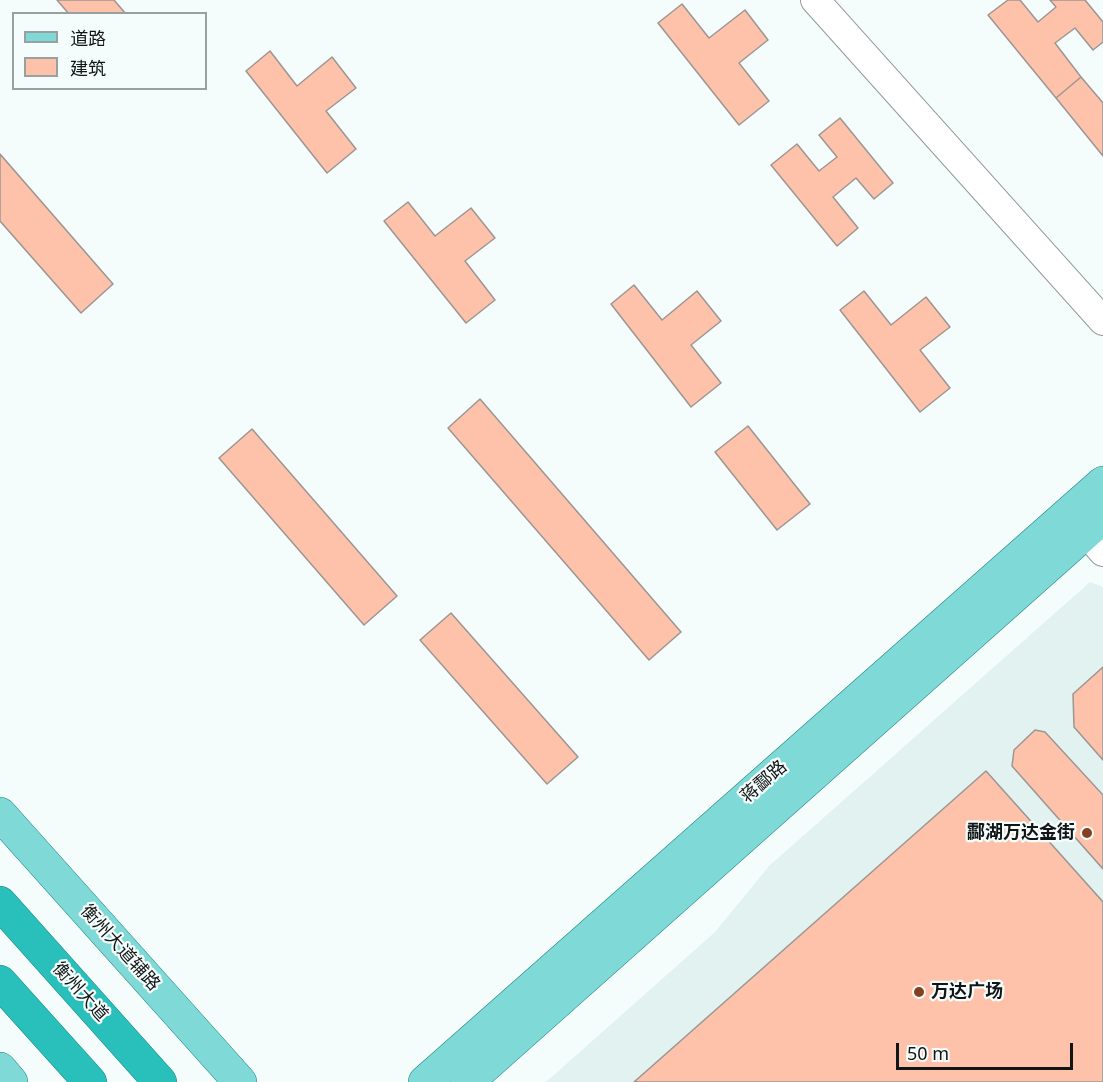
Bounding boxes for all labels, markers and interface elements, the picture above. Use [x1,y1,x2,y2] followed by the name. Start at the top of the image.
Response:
[12,12,207,90] legend
[70,26,106,50] text: 道路
[70,56,106,80] text: 建筑
[737,756,791,808] street label: 蒋酃路
[967,822,1075,844] place label: 酃湖万达金街
[1080,826,1094,840] marker: 酃湖万达金街
[76,901,164,995] street label: 衡州大道辅路
[48,958,112,1026] street label: 衡州大道
[931,981,1003,1003] place label: 万达广场
[912,985,926,999] marker: 万达广场
[899,1031,1076,1069] scale bar
[907,1041,949,1065] text: 50 m

